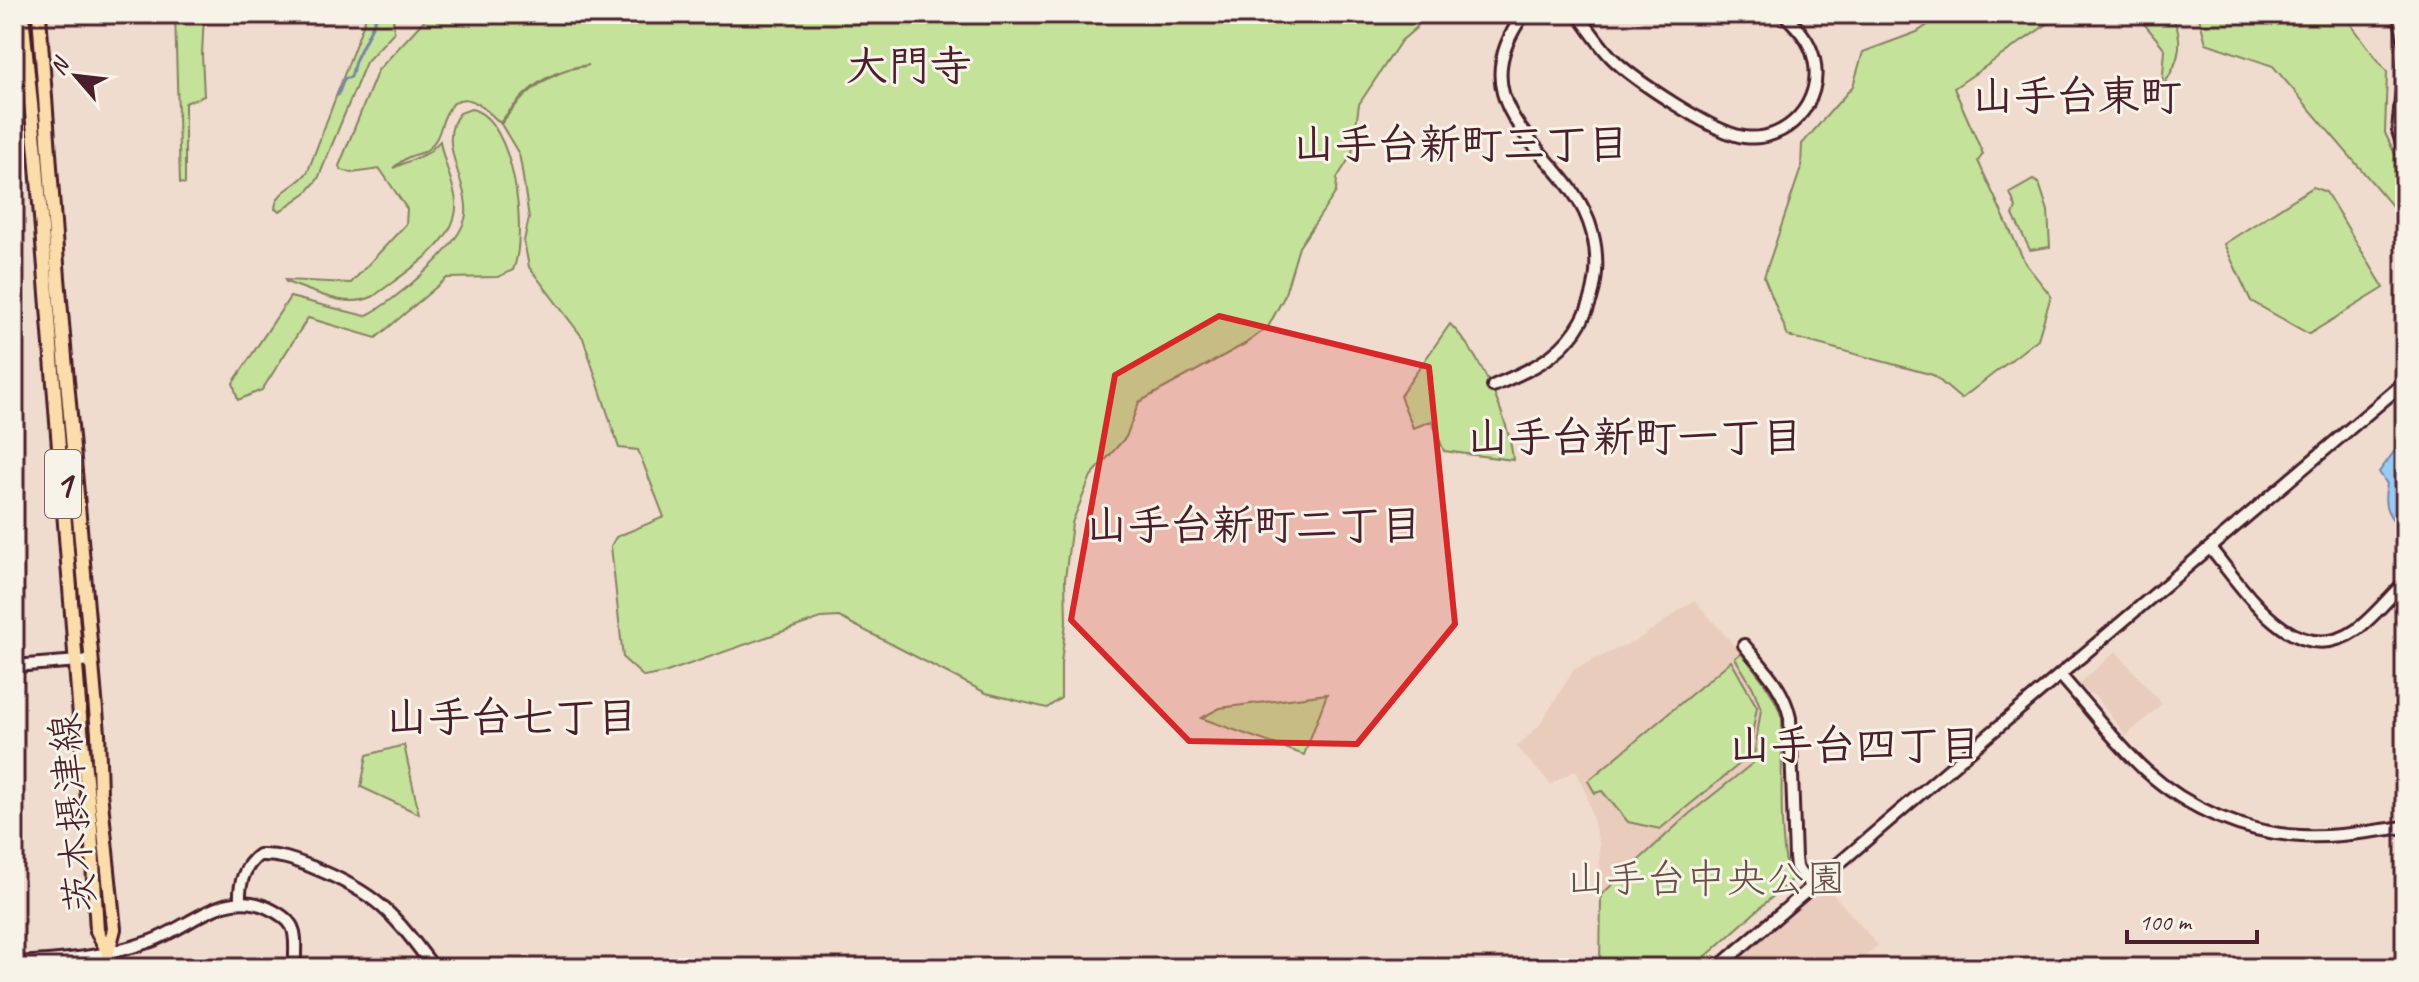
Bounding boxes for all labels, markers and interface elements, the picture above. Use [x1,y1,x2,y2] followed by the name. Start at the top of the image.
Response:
[36,36,116,116] north arrow
[846,40,972,93] district label: 大門寺
[44,52,76,80] text: N
[1972,70,2182,123] district label: 山手台東町
[1293,118,1629,171] district label: 山手台新町三丁目
[1467,411,1803,464] district label: 山手台新町一丁目
[45,450,81,518] road number: 1
[1086,499,1422,552] district label: 山手台新町二丁目
[386,691,638,744] district label: 山手台七丁目
[39,711,107,915] street label: 茨木摂津線
[1729,719,1981,772] district label: 山手台四丁目
[1566,854,1846,904] park label: 山手台中央公園
[2127,894,2257,944] scale bar
[2139,907,2193,937] text: 100 m

